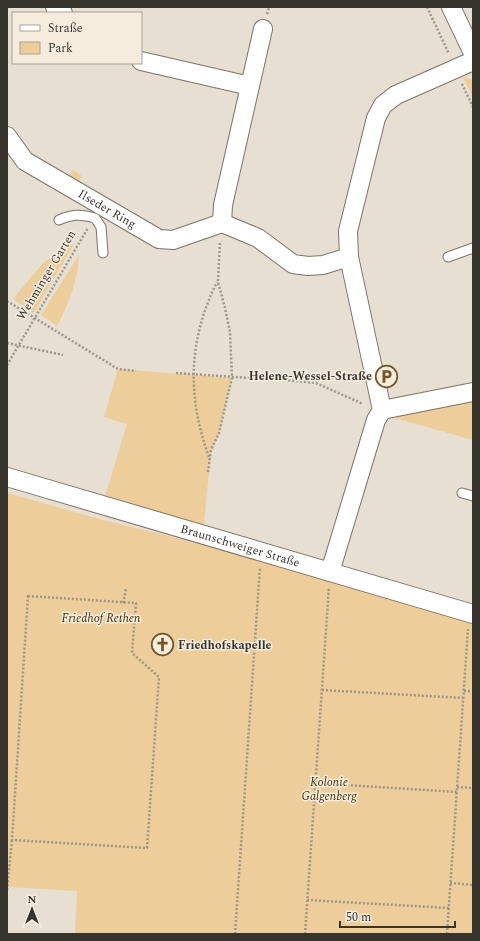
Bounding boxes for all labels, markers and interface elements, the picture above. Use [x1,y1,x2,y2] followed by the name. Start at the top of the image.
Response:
[12,12,142,64] legend
[48,19,83,38] text: Straße
[48,39,73,58] text: Park
[74,185,140,234] street label: Ilseder Ring
[12,227,81,324] street label: Wehminger Garten
[374,363,400,389] parking icon: Helene-Wessel-Straße
[249,367,372,386] place label: Helene-Wessel-Straße
[178,519,302,573] street label: Braunschweiger Straße
[62,609,141,628] park label: Friedhof Rethen
[149,632,175,658] church icon: Friedhofskapelle
[178,636,272,655] place label: Friedhofskapelle
[301,773,357,806] park label: Kolonie Galgenberg
[12,889,52,929] north arrow
[28,891,37,908] text: N
[340,903,455,929] scale bar
[346,908,371,927] text: 50 m

